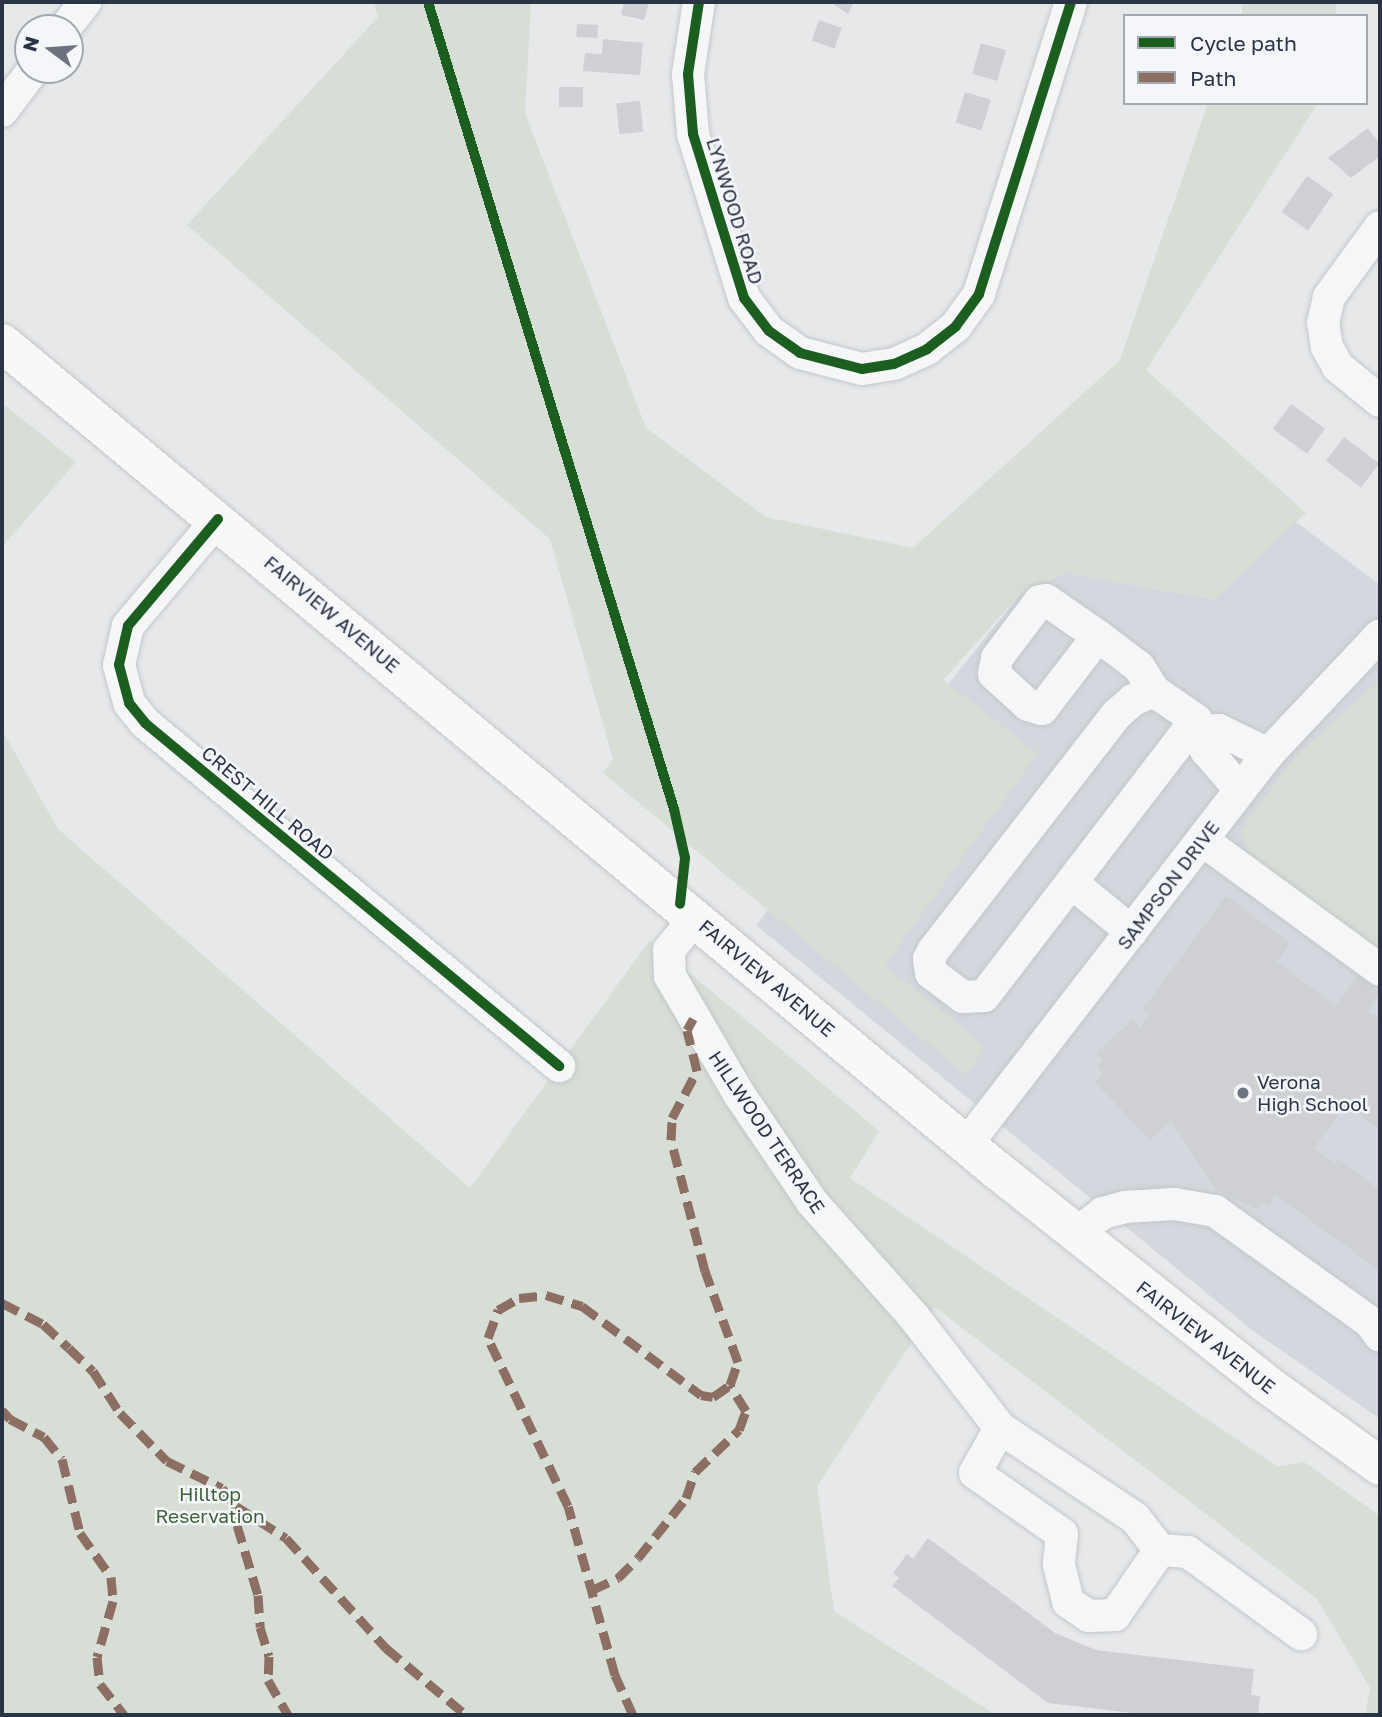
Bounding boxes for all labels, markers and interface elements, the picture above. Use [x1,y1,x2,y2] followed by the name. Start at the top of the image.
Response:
[14,14,84,84] north arrow
[1123,14,1368,105] legend
[1190,30,1297,56] text: Cycle path
[17,34,43,54] text: N
[1190,65,1237,91] text: Path
[702,135,768,287] street label: LYNWOOD ROAD
[260,551,404,677] street label: FAIRVIEW AVENUE
[197,741,339,865] street label: CREST HILL ROAD
[1112,816,1224,954] street label: SAMPSON DRIVE
[695,915,839,1041] street label: FAIRVIEW AVENUE
[704,1046,830,1218] street label: HILLWOOD TERRACE
[1257,1071,1368,1115] place label: Verona High School
[1235,1085,1251,1101] marker: Verona High School
[1132,1276,1280,1398] street label: FAIRVIEW AVENUE
[155,1483,265,1527] park label: Hilltop Reservation

